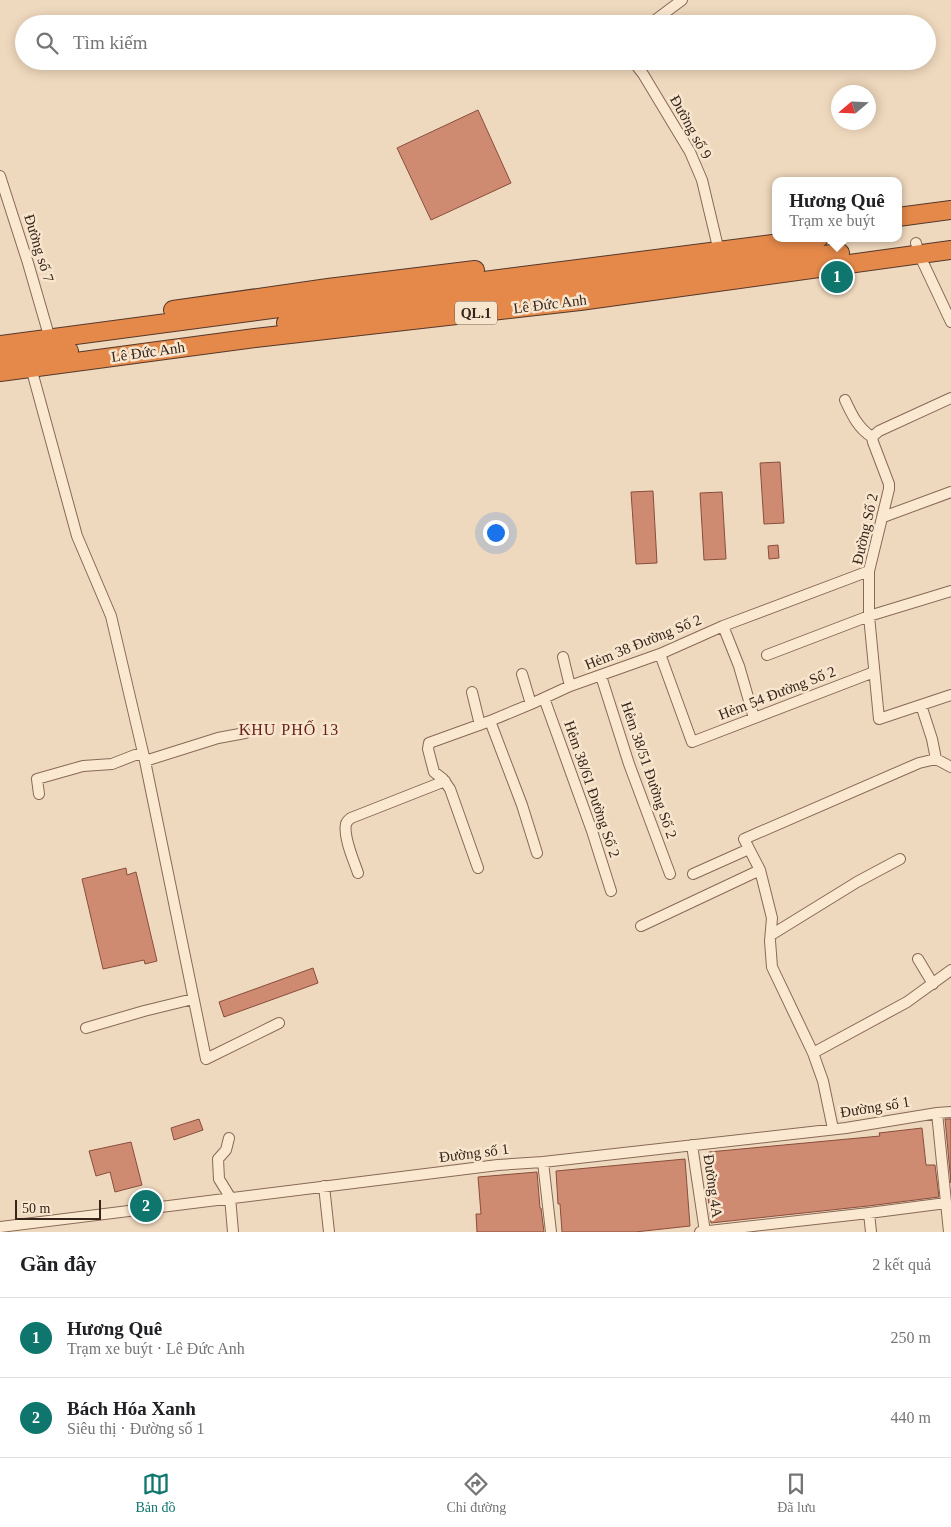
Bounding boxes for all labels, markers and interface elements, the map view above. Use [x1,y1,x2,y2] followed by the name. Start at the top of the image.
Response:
[15,15,936,70] search box
[33,29,61,57] icon: search
[73,32,147,53] text: Tìm kiếm
[831,85,876,130] north arrow
[667,92,715,162] street label: Đường số 9
[772,177,902,242] popup
[789,190,885,211] text: Hương Quê
[21,212,57,284] street label: Đường số 7
[789,212,875,229] text: Trạm xe buýt
[821,258,853,296] pin: 1
[512,291,588,316] street label: Lê Đức Anh
[455,302,497,324] road number: QL.1
[110,339,186,365] street label: Lê Đức Anh
[849,492,881,566] street label: Đường Số 2
[483,520,509,546] your location
[582,611,704,673] street label: Hẻm 38 Đường Số 2
[716,663,838,723] street label: Hẻm 54 Đường Số 2
[618,700,680,840] street label: Hẻm 38/51 Đường Số 2
[561,719,623,859] street label: Hẻm 38/61 Đường Số 2
[239,720,339,738] district label: KHU PHỐ 13
[839,1094,911,1120] street label: Đường số 1
[438,1141,510,1165] street label: Đường số 1
[701,1153,725,1219] street label: Đường 4A
[130,1187,162,1225] pin: 2
[15,1197,101,1220] scale bar
[22,1201,50,1216] text: 50 m
[20,1252,96,1276] text: Gần đây
[872,1256,931,1273] text: 2 kết quả
[67,1318,162,1339] text: Hương Quê
[32,1329,40,1346] text: 1
[891,1329,931,1346] text: 250 m
[67,1340,245,1357] text: Trạm xe buýt · Lê Đức Anh
[67,1398,196,1419] text: Bách Hóa Xanh
[32,1409,40,1426] text: 2
[891,1409,931,1426] text: 440 m
[67,1420,205,1437] text: Siêu thị · Đường số 1
[135,1470,176,1516] tab: Bản đồ
[447,1470,506,1516] tab: Chỉ đường
[777,1470,816,1516] tab: Đã lưu

